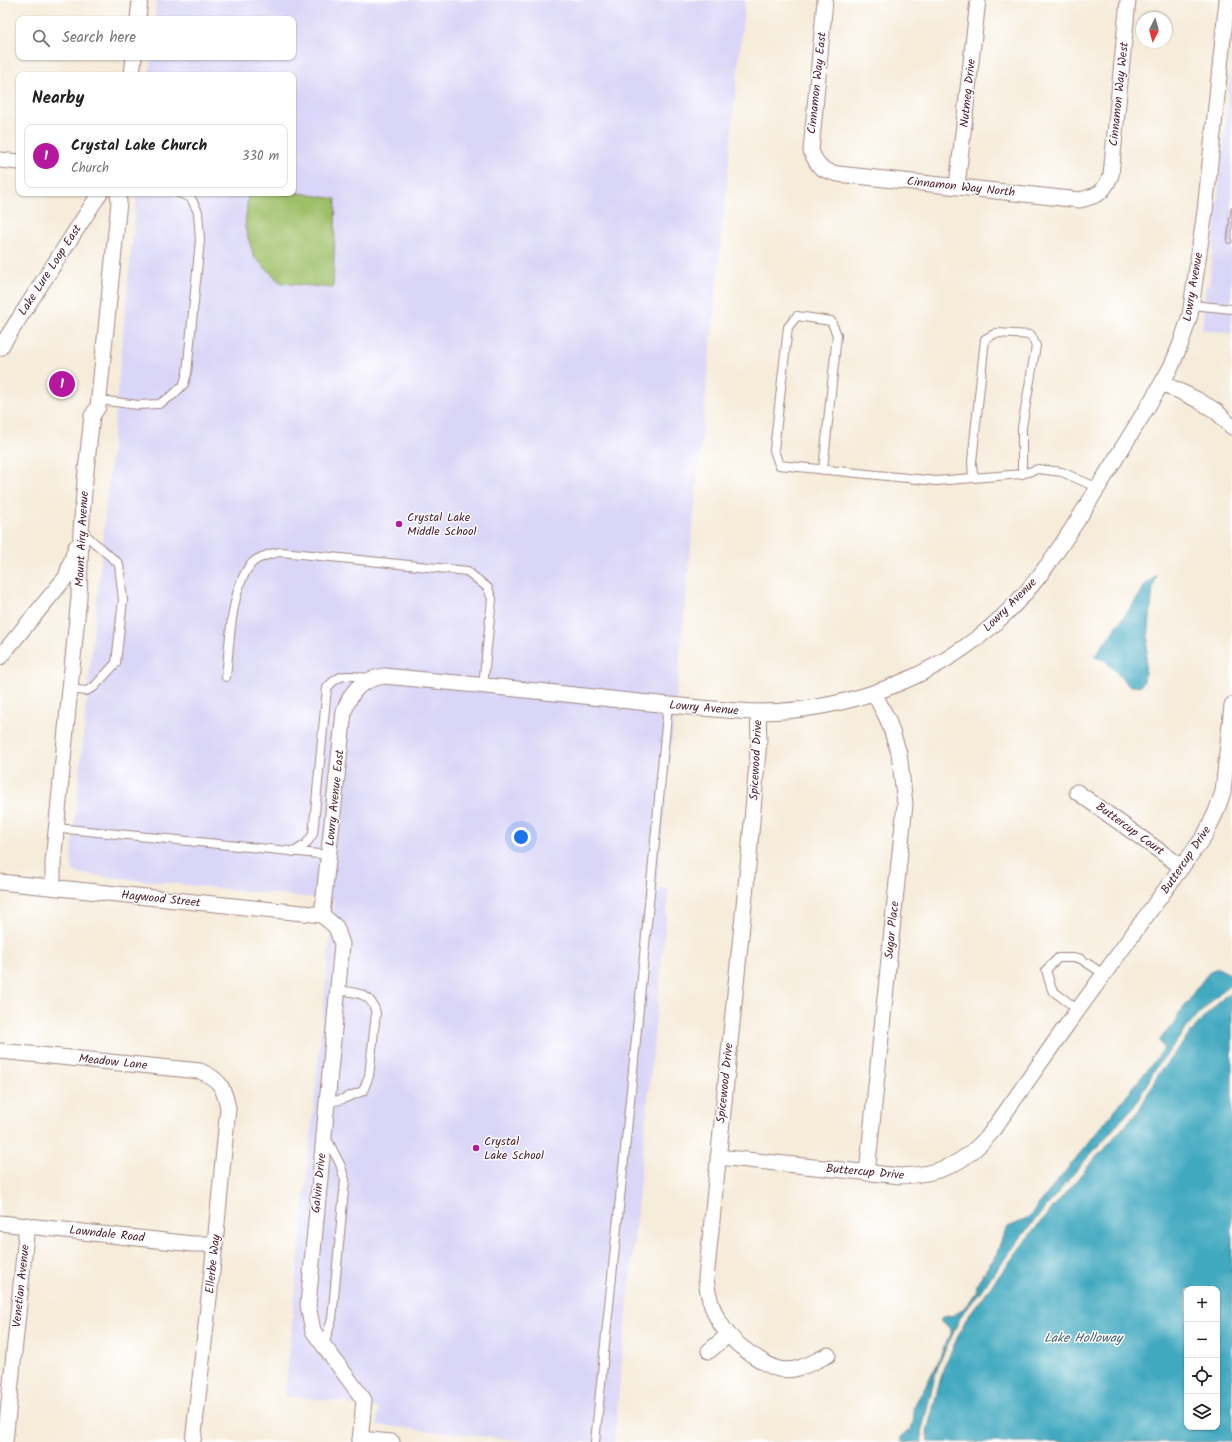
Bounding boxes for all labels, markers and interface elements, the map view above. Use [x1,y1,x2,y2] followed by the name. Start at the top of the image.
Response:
[1136,12,1172,48] north arrow
[16,16,296,60] search box
[62,26,136,50] text: Search here
[30,27,52,49] icon: search
[802,31,832,135] street label: Cinnamon Way East
[1104,41,1134,147] street label: Cinnamon Way West
[955,57,981,128] street label: Nutmeg Drive
[32,85,84,112] text: Nearby
[71,134,207,158] text: Crystal Lake Church
[44,146,48,167] text: 1
[242,146,279,167] text: 330 m
[71,158,109,179] text: Church
[906,172,1016,202] street label: Cinnamon Way North
[13,221,87,319] street label: Lake Lure Loop East
[1178,250,1209,323] street label: Lowry Avenue
[49,369,75,399] pin: 1
[70,490,94,588] street label: Mount Airy Avenue
[407,508,476,541] place label: Crystal Lake Middle School
[394,519,404,529] marker: Crystal Lake Middle School
[979,573,1042,636] street label: Lowry Avenue
[668,695,740,721] street label: Lowry Avenue
[744,719,768,801] street label: Spicewood Drive
[320,748,350,847] street label: Lowry Avenue East
[1092,798,1169,861] street label: Buttercup Court
[1156,822,1216,898] street label: Buttercup Drive
[511,827,531,847] your location
[120,885,202,913] street label: Haywood Street
[880,900,905,960] street label: Sugar Place
[711,1041,739,1124] street label: Spicewood Drive
[78,1049,149,1075] street label: Meadow Lane
[484,1132,544,1165] place label: Crystal Lake School
[471,1143,481,1153] marker: Crystal Lake School
[306,1152,332,1214] street label: Galvin Drive
[825,1159,906,1185] street label: Buttercup Drive
[68,1221,147,1247] street label: Lawndale Road
[200,1233,226,1295] street label: Ellerbe Way
[7,1243,35,1328] street label: Venetian Avenue
[1184,1286,1220,1430] map controls
[1184,1286,1220,1322] button: +
[1184,1322,1220,1358] button: −
[1044,1328,1124,1349] water label: Lake Holloway
[1184,1358,1220,1394] button: locate
[1184,1394,1220,1430] button: layers

